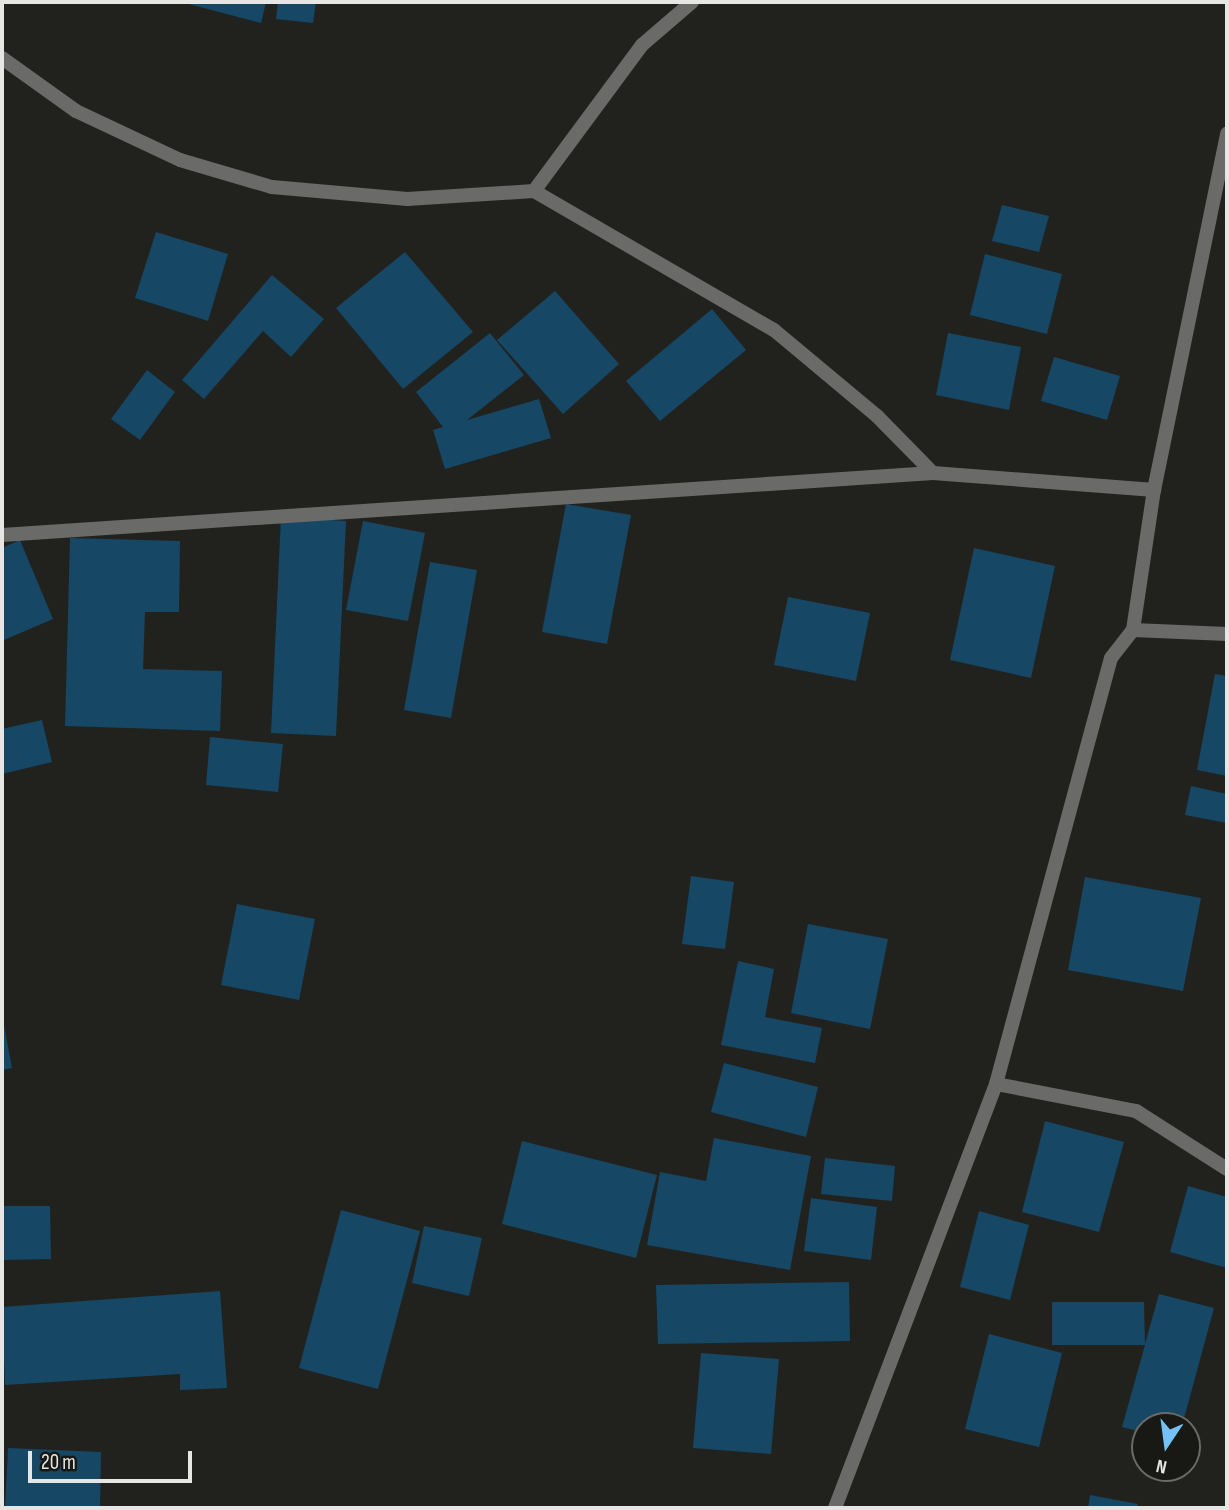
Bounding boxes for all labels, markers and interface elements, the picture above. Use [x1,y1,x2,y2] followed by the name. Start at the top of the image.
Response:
[1131,1412,1201,1482] north arrow
[32,1436,196,1480] scale bar
[41,1450,76,1475] text: 20 m
[1154,1454,1169,1478] text: N

